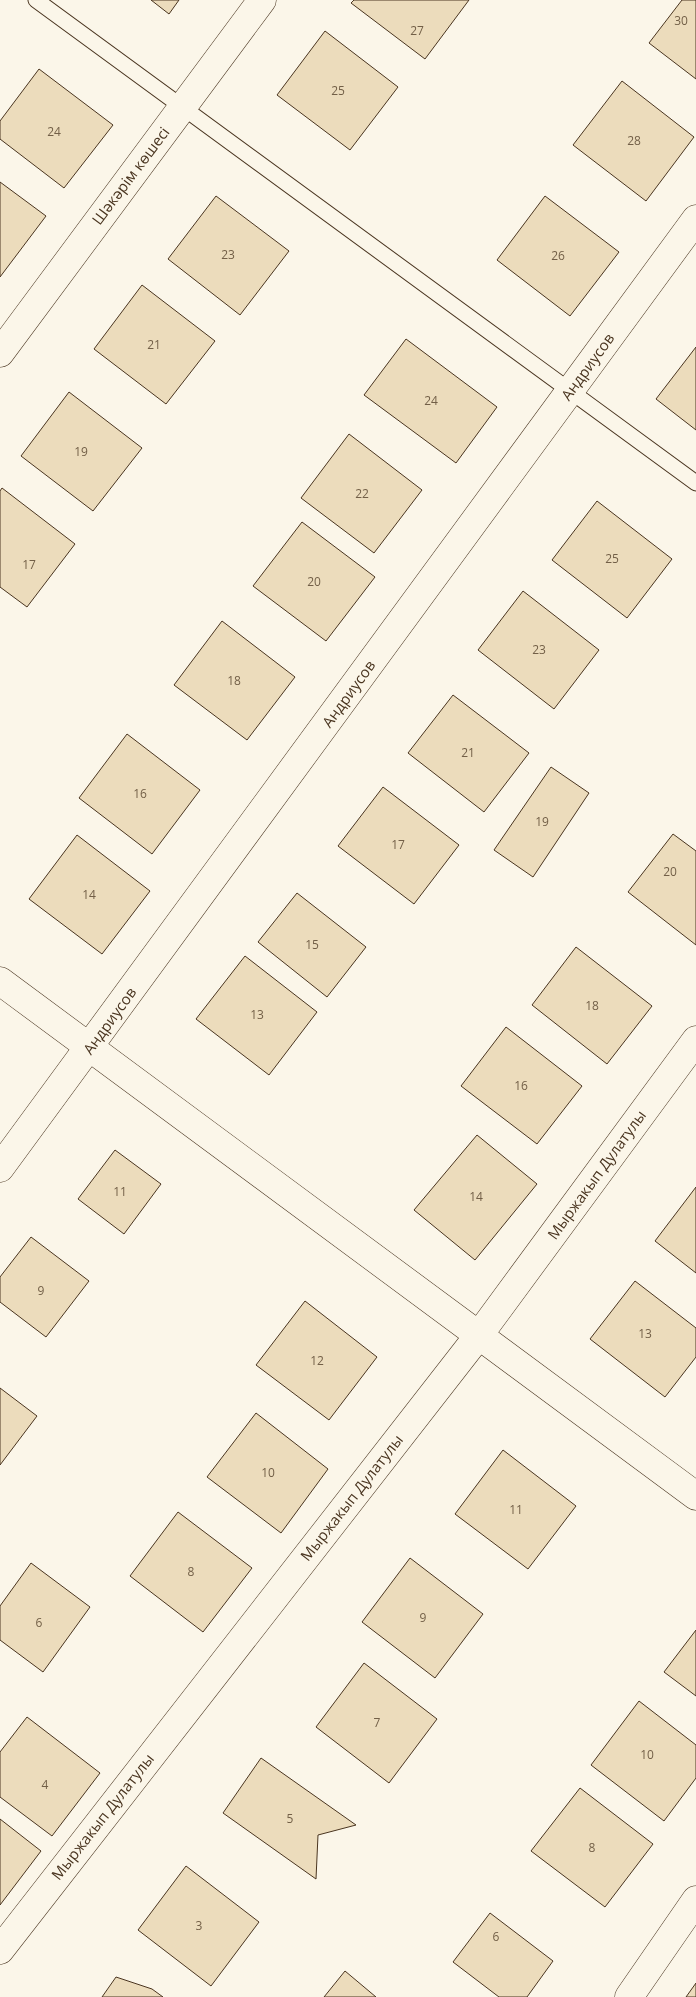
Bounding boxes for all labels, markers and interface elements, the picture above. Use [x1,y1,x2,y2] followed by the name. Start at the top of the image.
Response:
[674,12,688,29] house number: 30
[410,22,424,39] house number: 27
[331,82,345,99] house number: 25
[87,122,174,228] street label: Шәкәрім көшесі
[47,123,61,140] house number: 24
[627,132,641,149] house number: 28
[221,246,235,263] house number: 23
[551,247,565,264] house number: 26
[556,329,618,404] street label: Андриусов
[147,336,161,353] house number: 21
[424,392,438,409] house number: 24
[74,443,88,460] house number: 19
[355,485,369,502] house number: 22
[605,550,619,567] house number: 25
[22,556,36,573] house number: 17
[307,573,321,590] house number: 20
[532,641,546,658] house number: 23
[317,656,379,731] street label: Андриусов
[227,672,241,689] house number: 18
[461,744,475,761] house number: 21
[133,785,147,802] house number: 16
[535,813,549,830] house number: 19
[391,836,405,853] house number: 17
[663,863,677,880] house number: 20
[82,886,96,903] house number: 14
[305,936,319,953] house number: 15
[78,983,140,1058] street label: Андриусов
[585,997,599,1014] house number: 18
[250,1006,264,1023] house number: 13
[514,1077,528,1094] house number: 16
[542,1106,650,1243] street label: Мыржакып Дулатулы
[113,1183,127,1200] house number: 11
[469,1188,483,1205] house number: 14
[38,1282,45,1299] house number: 9
[638,1325,652,1342] house number: 13
[310,1352,324,1369] house number: 12
[295,1430,407,1565] street label: Мыржакып Дулатулы
[261,1464,275,1481] house number: 10
[509,1501,523,1518] house number: 11
[188,1563,195,1580] house number: 8
[420,1609,427,1626] house number: 9
[36,1614,43,1631] house number: 6
[374,1714,381,1731] house number: 7
[640,1746,654,1763] house number: 10
[46,1749,158,1884] street label: Мыржакып Дулатулы
[42,1776,49,1793] house number: 4
[287,1810,294,1827] house number: 5
[589,1839,596,1856] house number: 8
[196,1917,203,1934] house number: 3
[493,1928,500,1945] house number: 6

